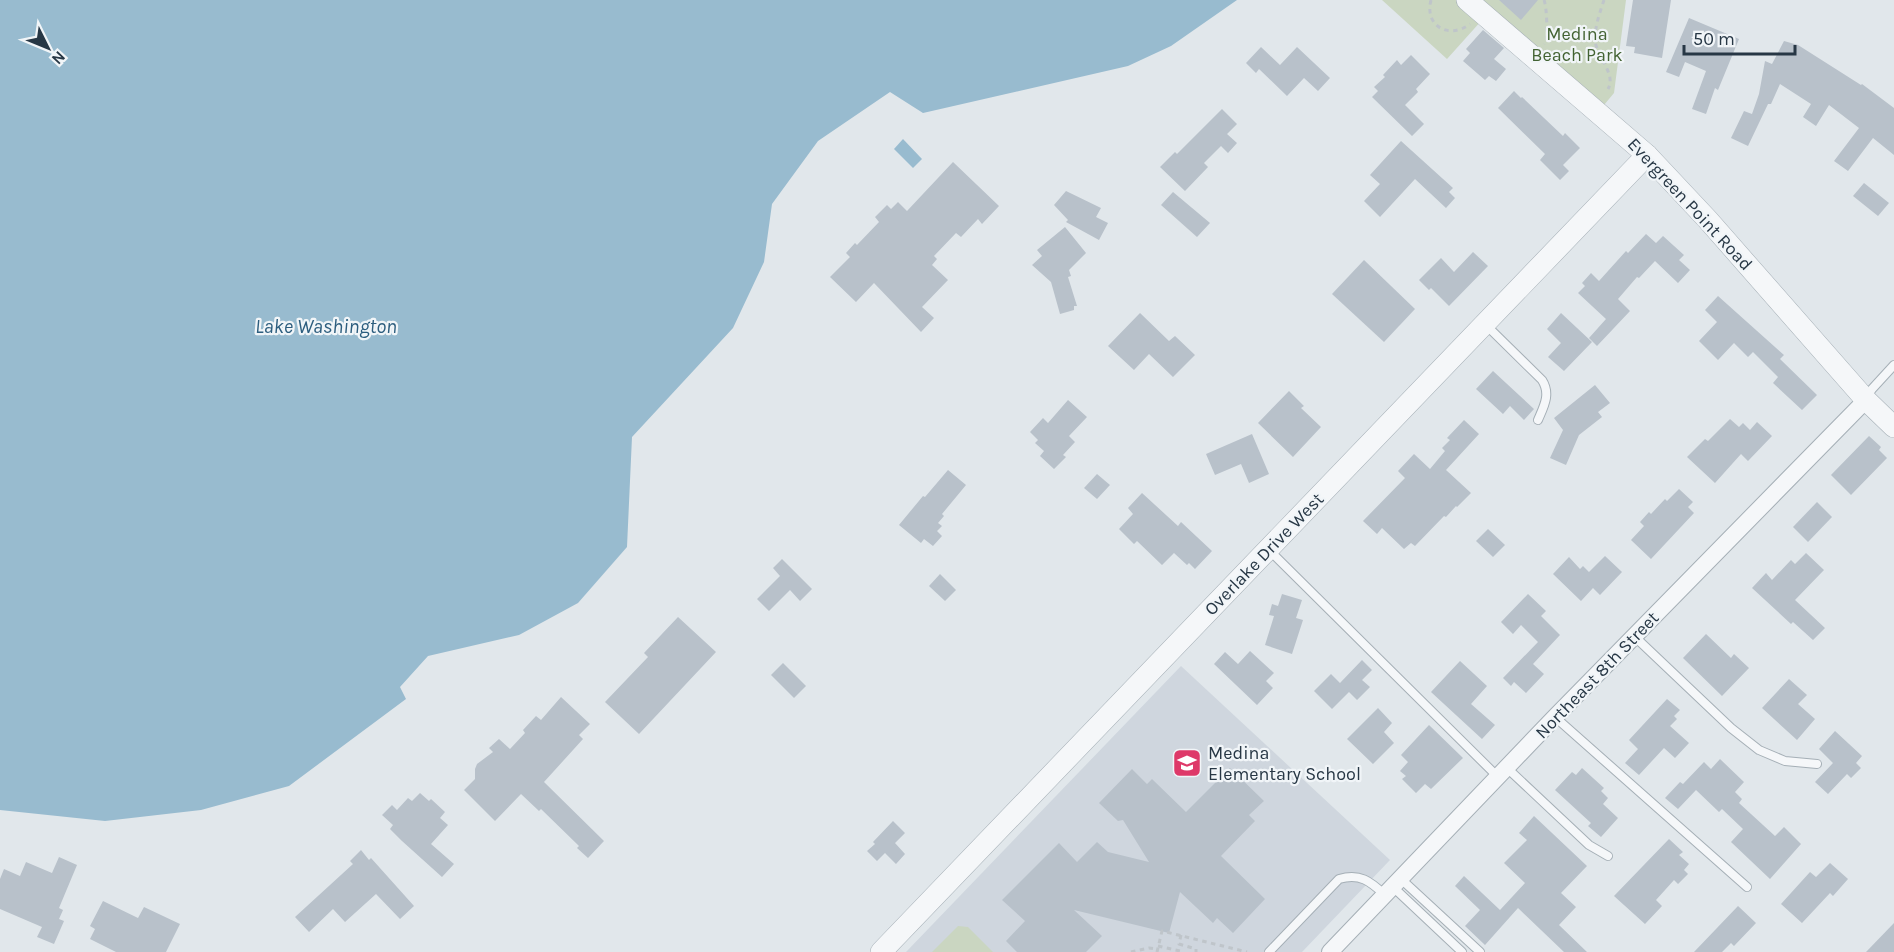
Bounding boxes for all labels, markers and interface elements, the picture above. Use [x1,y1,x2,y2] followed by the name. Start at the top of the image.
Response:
[18,18,78,78] north arrow
[1684,18,1795,56] scale bar
[1531,23,1623,66] park label: Medina Beach Park
[1693,28,1735,50] text: 50 m
[48,47,69,69] text: N
[1623,133,1757,275] street label: Evergreen Point Road
[255,315,397,338] water label: Lake Washington
[1200,488,1328,620] street label: Overlake Drive West
[1531,607,1664,743] street label: Northeast 8th Street
[1208,742,1361,785] place label: Medina Elementary School
[1171,747,1203,779] school or university icon: Medina Elementary School

